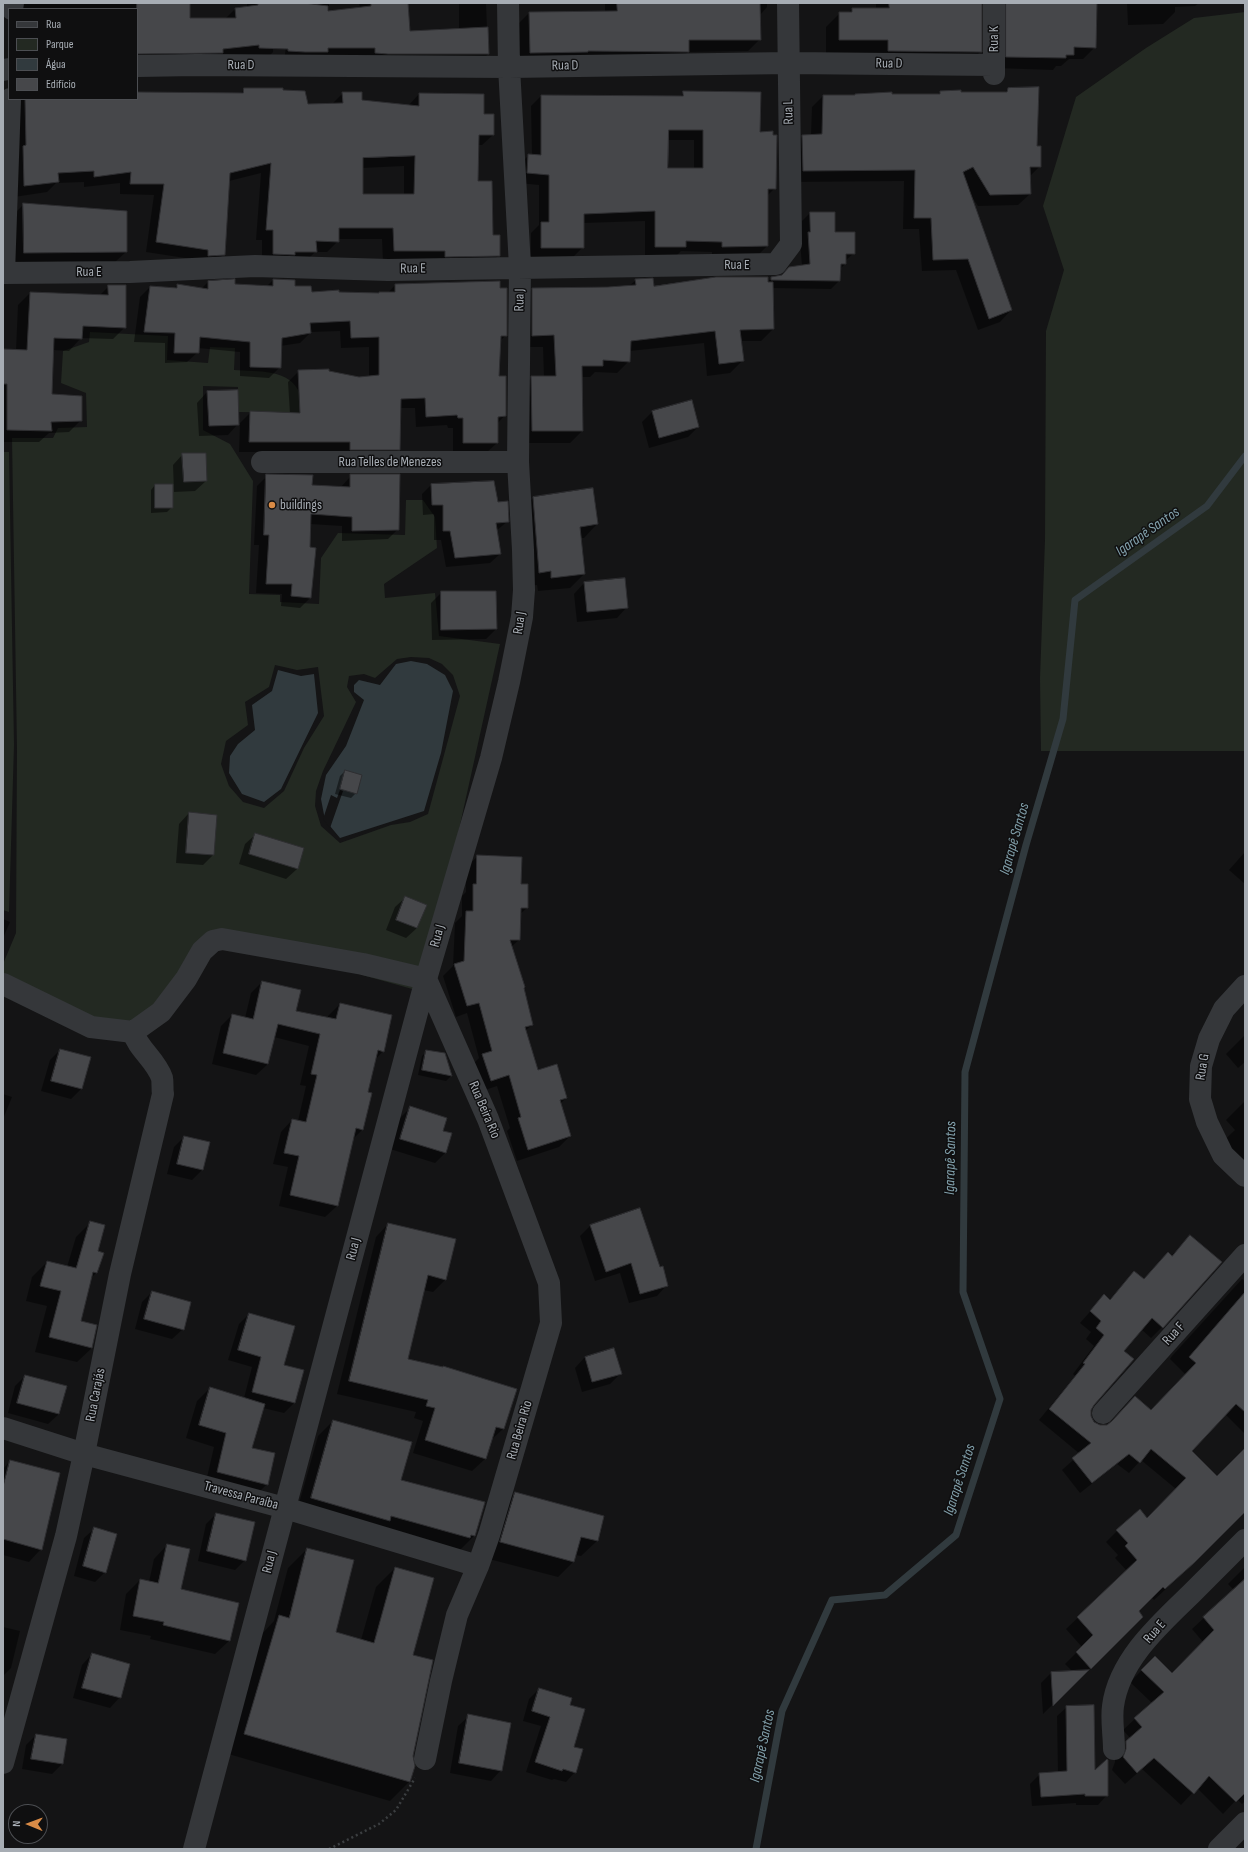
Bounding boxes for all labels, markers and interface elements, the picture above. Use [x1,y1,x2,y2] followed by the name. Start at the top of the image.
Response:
[8,8,138,100] legend
[46,17,61,32] text: Rua
[986,26,1002,52] street label: Rua K
[46,37,74,52] text: Parque
[875,55,903,73] street label: Rua D
[46,57,66,72] text: Água
[228,57,254,73] street label: Rua D
[551,57,579,75] street label: Rua D
[46,77,76,92] text: Edifício
[780,99,798,125] street label: Rua L
[724,257,750,273] street label: Rua E
[400,260,426,278] street label: Rua E
[76,264,102,280] street label: Rua E
[511,288,529,312] street label: Rua J
[338,454,442,470] street label: Rua Telles de Menezes
[280,497,322,513] place label: buildings
[267,500,277,510] marker: buildings
[1113,503,1183,561] water label: Igarapê Santos
[510,610,530,636] street label: Rua J
[996,801,1034,877] water label: Igarapê Santos
[427,923,449,949] street label: Rua J
[1193,1052,1213,1082] street label: Rua G
[464,1079,504,1141] street label: Rua Beira Rio
[941,1121,961,1195] water label: Igarapê Santos
[343,1236,365,1262] street label: Rua J
[1159,1319,1189,1349] street label: Rua F
[83,1367,109,1423] street label: Rua Carajás
[504,1399,536,1461] street label: Rua Beira Rio
[940,1442,980,1518] water label: Igarapê Santos
[202,1478,280,1514] street label: Travessa Paraíba
[259,1549,281,1575] street label: Rua J
[1140,1617,1170,1647] street label: Rua E
[747,1708,779,1784] water label: Igarapê Santos
[8,1804,48,1844] north arrow
[10,1821,23,1827] text: N

